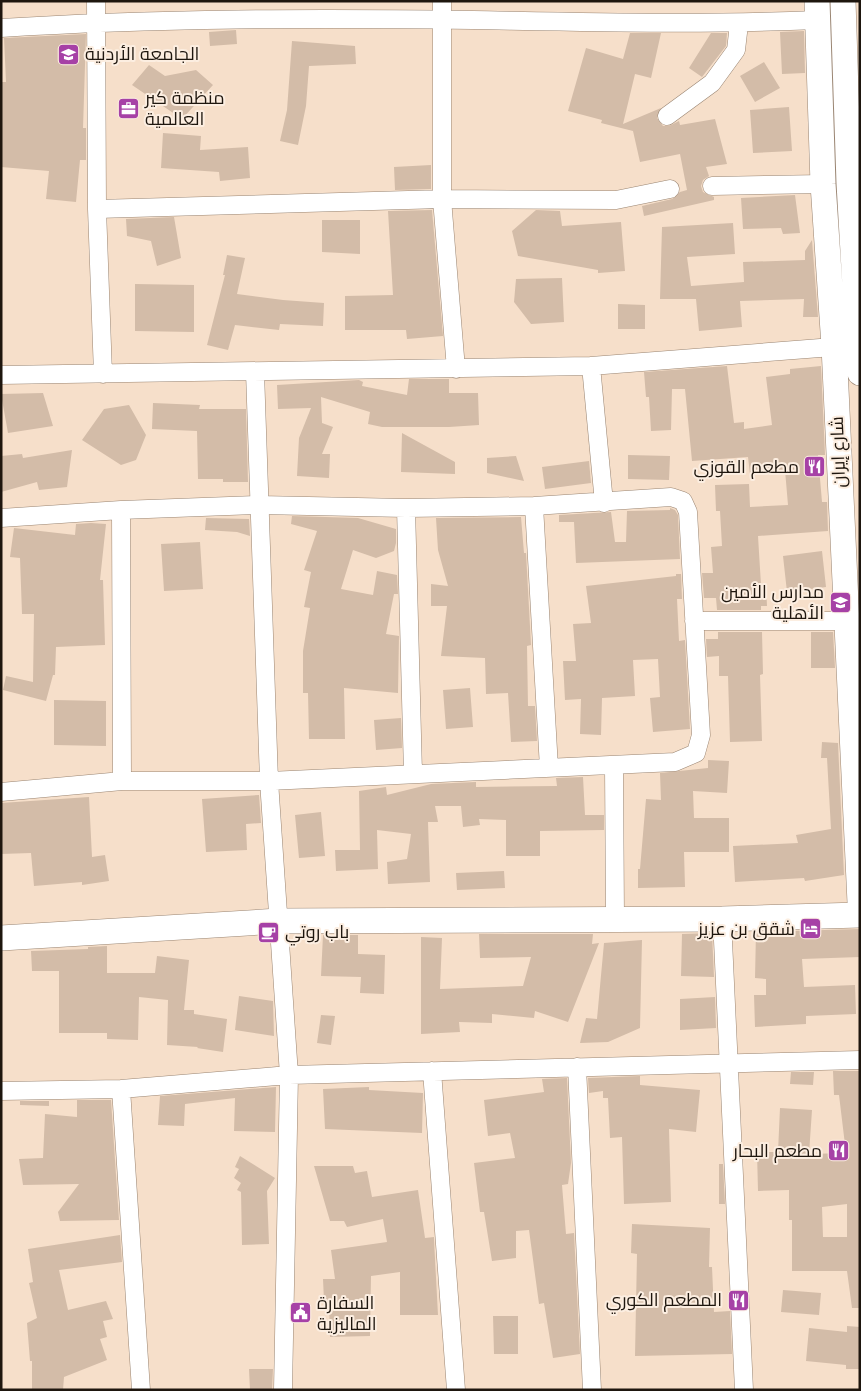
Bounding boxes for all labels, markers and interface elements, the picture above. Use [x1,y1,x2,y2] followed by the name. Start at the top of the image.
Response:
[57,42,81,66] school or university icon: الجامعة الأردنية
[85,42,199,65] place label: الجامعة الأردنية
[144,86,225,130] place label: منظمة كير العالمية
[117,96,141,120] office icon: منظمة كير العالمية
[825,416,851,488] street label: شارع إيران
[693,455,799,481] place label: مطعم القوزي
[803,455,827,479] restaurant icon: مطعم القوزي
[721,580,824,624] place label: مدارس الأمين الأهلية
[828,590,852,614] school or university icon: مدارس الأمين الأهلية
[697,917,795,941] place label: شقق بن عزيز
[799,917,823,941] hotel icon: شقق بن عزيز
[257,920,281,944] cafe icon: باب روتي
[285,920,349,946] place label: باب روتي
[732,1139,822,1163] place label: مطعم البحار
[826,1139,850,1163] restaurant icon: مطعم البحار
[606,1288,722,1314] place label: المطعم الكوري
[726,1288,750,1312] restaurant icon: المطعم الكوري
[317,1291,377,1335] place label: السفارة الماليزية
[289,1301,313,1325] public building icon: السفارة الماليزية

